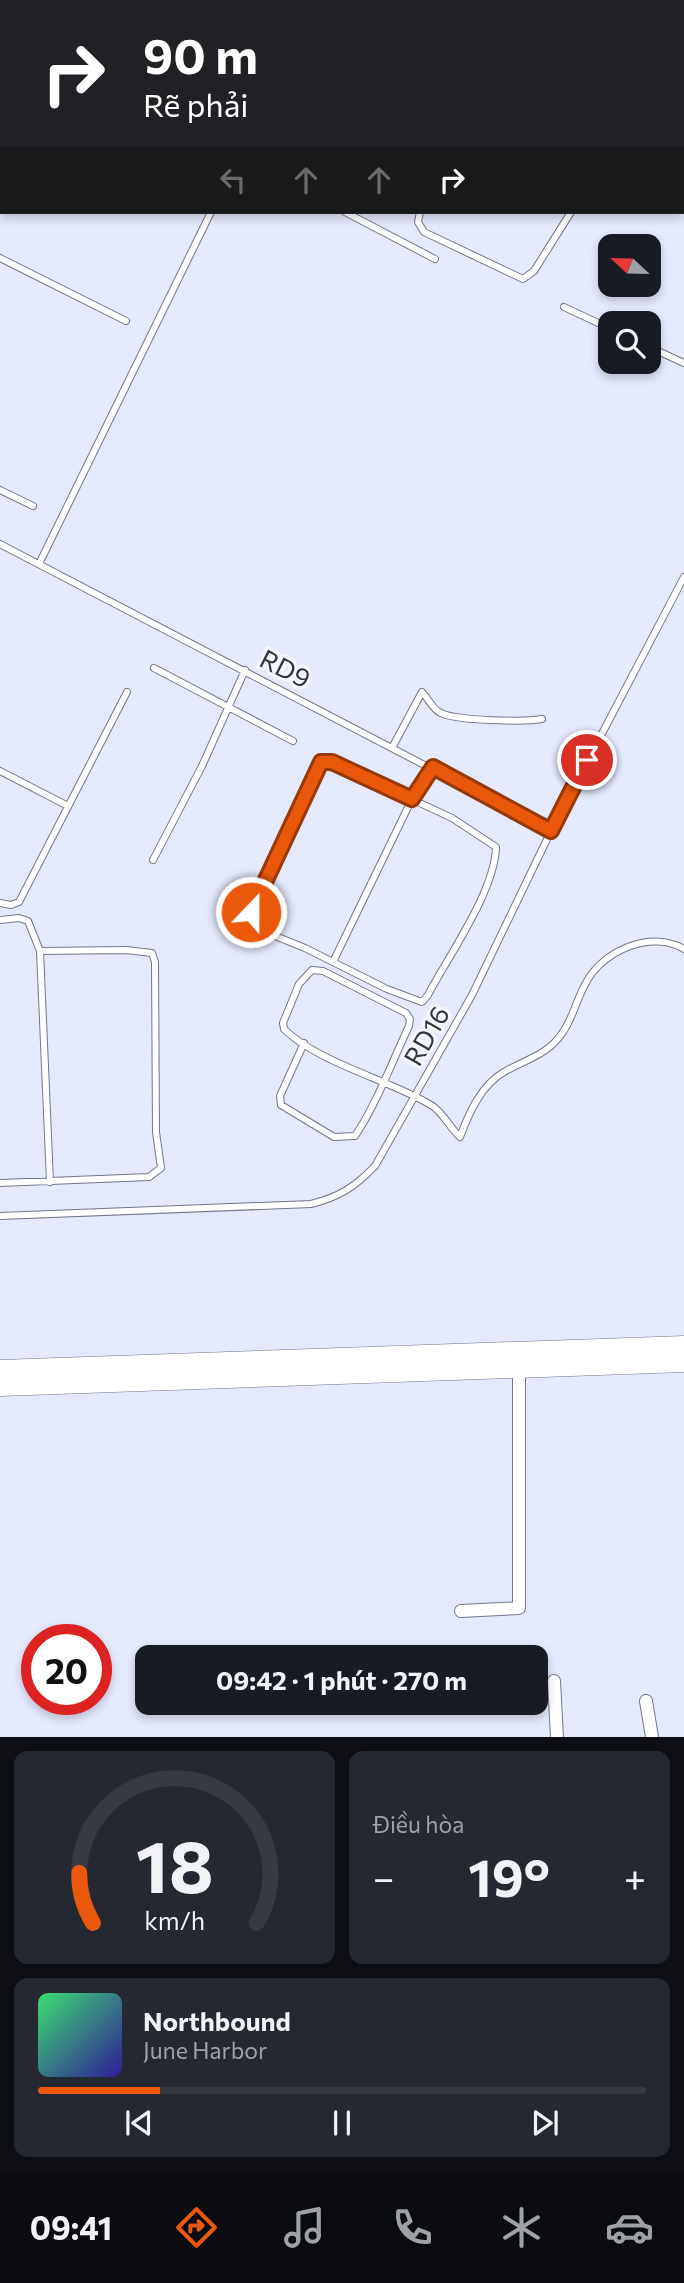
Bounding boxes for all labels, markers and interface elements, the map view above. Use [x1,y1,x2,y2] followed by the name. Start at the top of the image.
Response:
[143,24,258,84] text: 90 m
[28,28,119,119] icon: right
[143,84,248,124] text: Rẽ phải
[214,161,252,199] icon: left
[287,161,325,199] icon: ahead
[360,161,398,199] icon: ahead
[433,161,471,199] icon: right
[598,234,662,298] north arrow
[598,234,661,374] map controls
[598,311,661,374] button: search
[255,642,316,693] street label: RD9
[557,730,617,790] pin
[568,741,606,779] icon: arrive
[214,875,288,949] position arrow
[396,1000,455,1070] street label: RD16
[21,1624,112,1715] speed limit sign: 20
[216,1664,467,1695] text: 09:42 · 1 phút · 270 m
[373,1810,464,1838] text: Điều hòa
[136,1820,213,1909] text: 18
[468,1844,550,1908] text: 19°
[373,1853,395,1900] text: −
[624,1853,646,1900] text: +
[144,1905,205,1935] text: km/h
[143,2005,291,2036] text: Northbound
[143,2036,267,2064] text: June Harbor
[120,2104,158,2142] icon: previous
[323,2104,361,2142] icon: pause
[526,2104,564,2142] icon: next
[172,2203,221,2252] icon: directions
[280,2203,329,2252] icon: music
[388,2203,437,2252] icon: phone
[497,2203,546,2252] icon: climate
[605,2203,654,2252] icon: car
[30,2207,112,2247] text: 09:41

